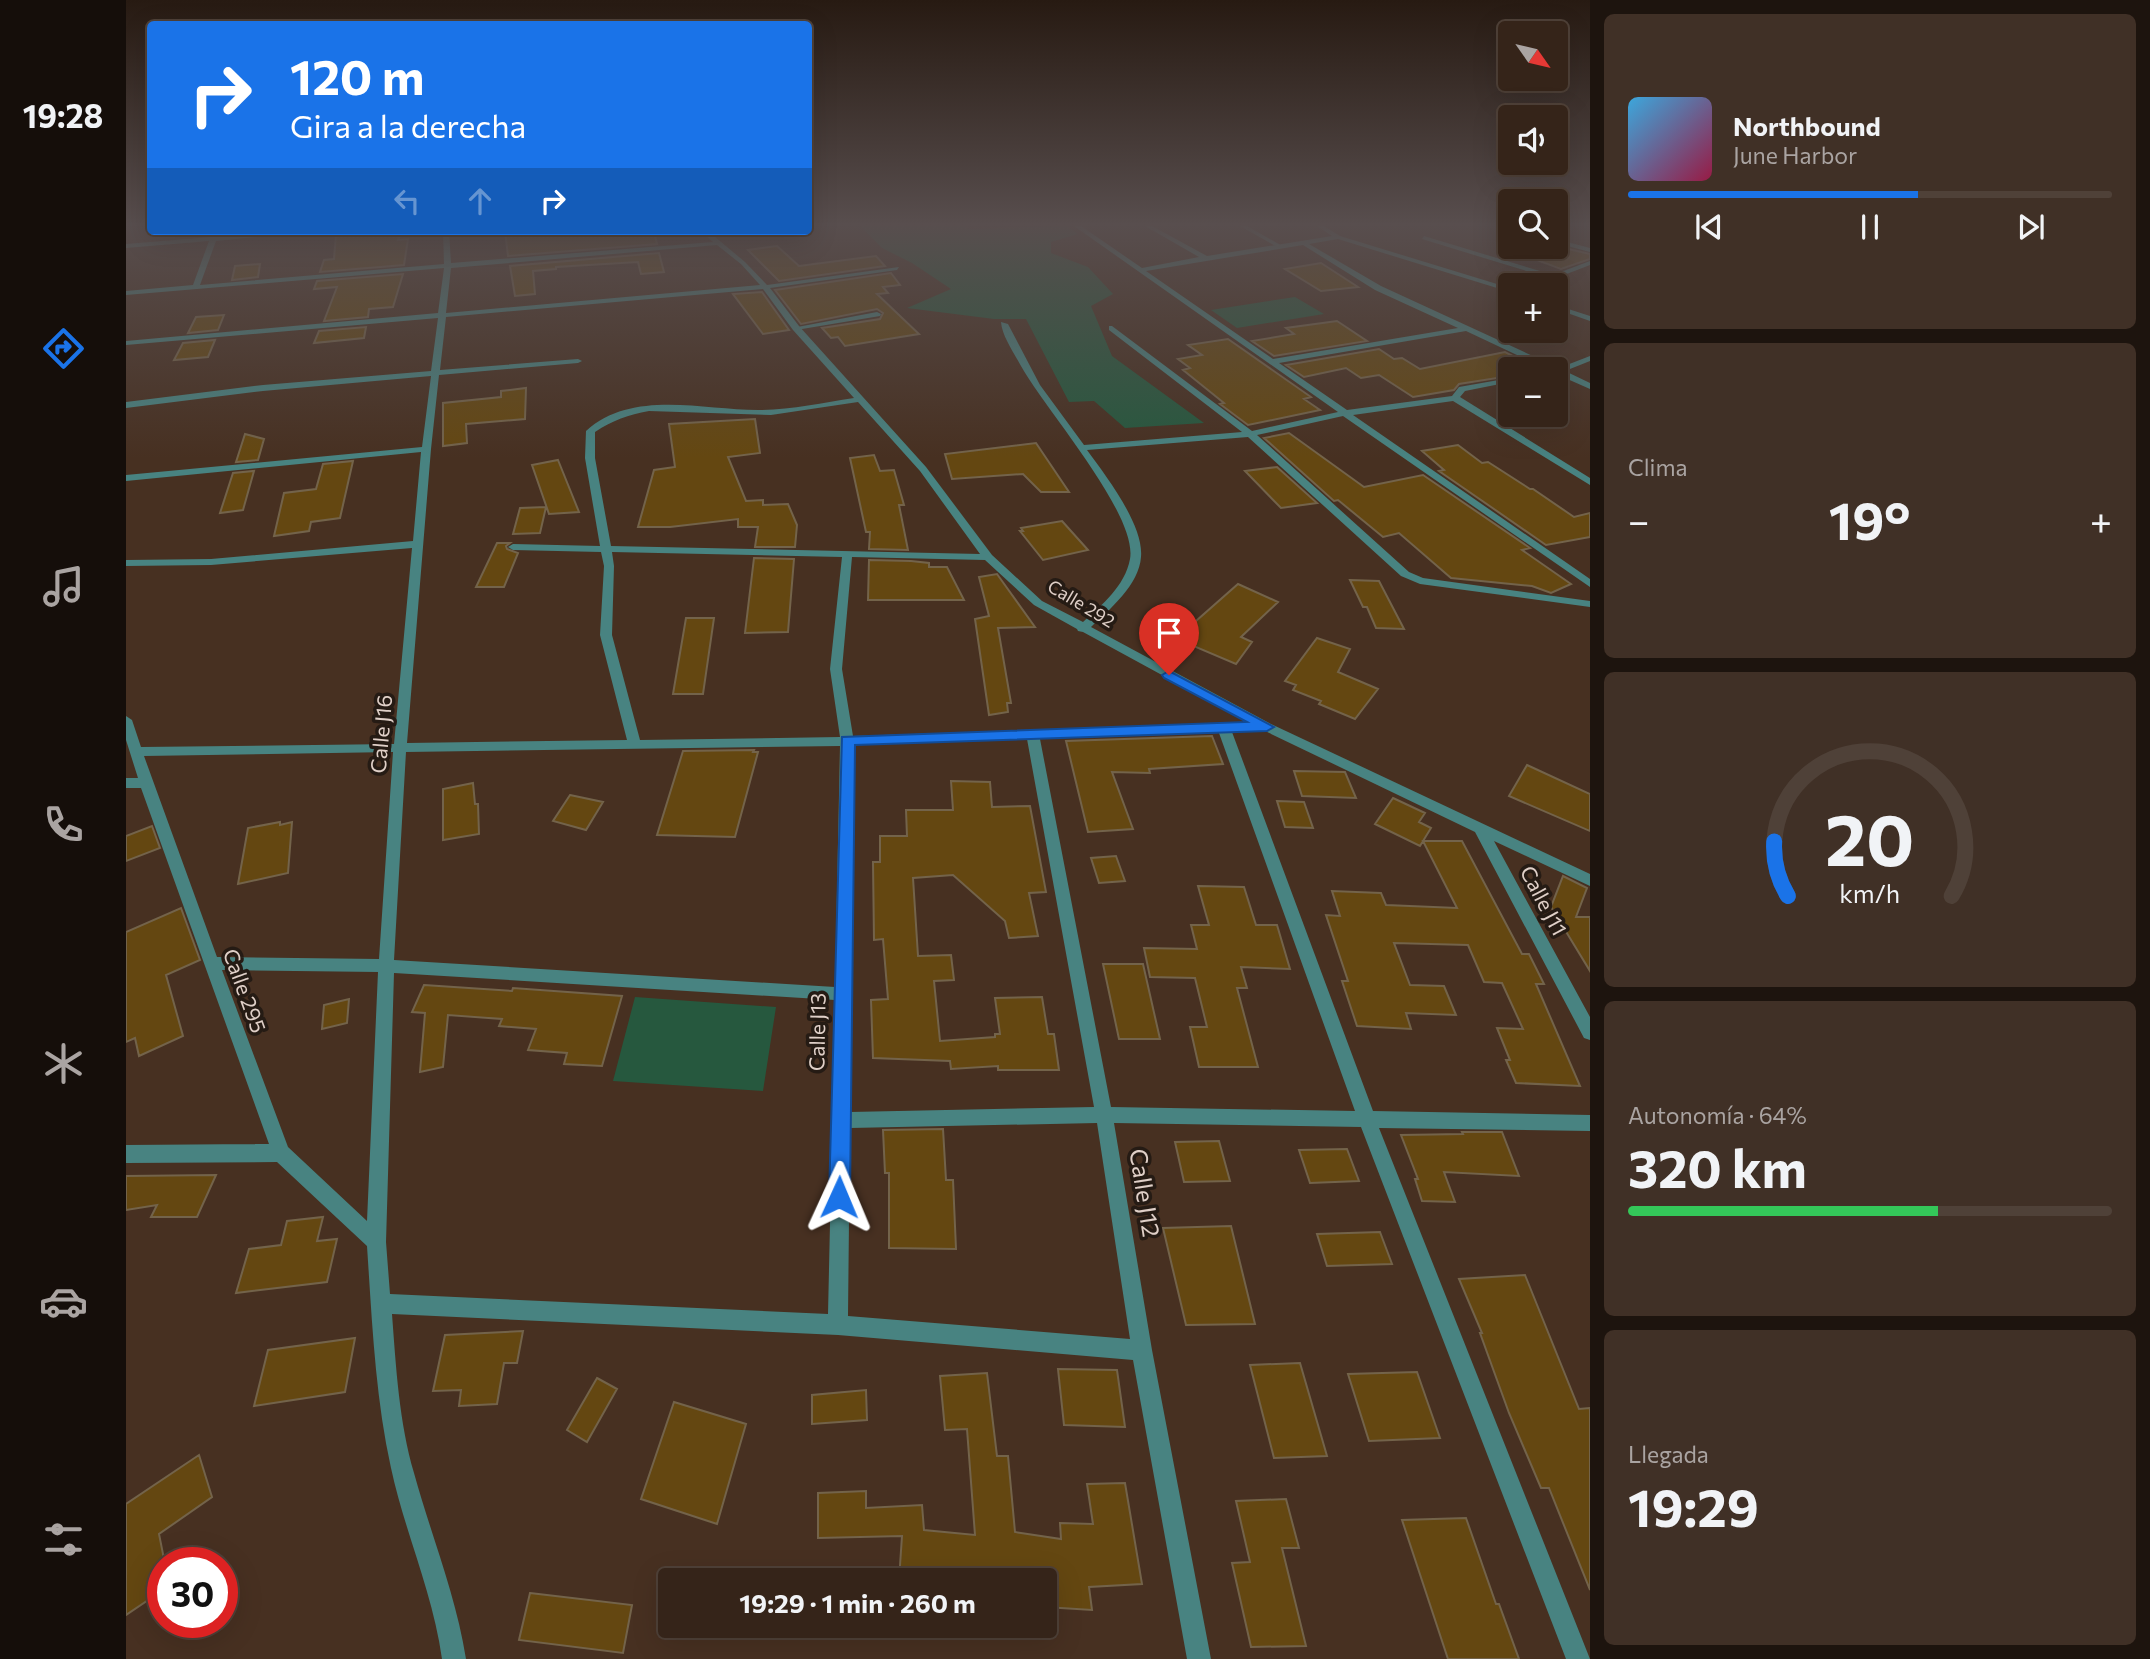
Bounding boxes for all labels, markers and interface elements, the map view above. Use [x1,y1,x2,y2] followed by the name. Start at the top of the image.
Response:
[1498,21,1568,91] north arrow
[1498,21,1568,427] map controls
[290,45,424,105] text: 120 m
[175,49,266,140] icon: right
[23,95,103,135] text: 19:28
[290,105,526,145] text: Gira a la derecha
[1498,105,1568,175] button: sound
[1733,110,1881,141] text: Northbound
[1733,141,1857,169] text: June Harbor
[388,182,426,220] icon: left
[461,182,499,220] icon: ahead
[534,182,572,220] icon: right
[1498,189,1568,259] button: search
[1690,208,1728,246] icon: previous
[1851,208,1889,246] icon: pause
[2012,208,2050,246] icon: next
[1498,273,1568,343] button: +
[39,324,88,373] icon: directions
[1498,357,1568,427] button: −
[1628,453,1688,481] text: Clima
[1829,487,1910,551] text: 19°
[1628,496,1650,543] text: −
[2090,496,2112,543] text: +
[39,562,88,611] icon: music
[1044,574,1119,632] street label: Calle 292
[1139,603,1199,675] pin
[1150,614,1188,652] icon: arrive
[365,693,396,774] street label: Calle J16
[1825,792,1915,881] text: 20
[39,800,88,849] icon: phone
[1516,861,1573,939] street label: Calle J11
[1840,877,1900,907] text: km/h
[219,945,272,1036] street label: Calle 295
[803,993,830,1071] street label: Calle J13
[39,1039,88,1088] icon: climate
[1628,1101,1807,1129] text: Autonomía · 64%
[1628,1135,1807,1199] text: 320 km
[1124,1147,1167,1239] street label: Calle J12
[802,1160,876,1234] position arrow
[39,1277,88,1326] icon: car
[1628,1440,1709,1468] text: Llegada
[1628,1474,1759,1538] text: 19:29
[39,1515,88,1564] icon: filters
[147,1547,238,1638] speed limit sign: 30
[739,1587,976,1618] text: 19:29 · 1 min · 260 m

